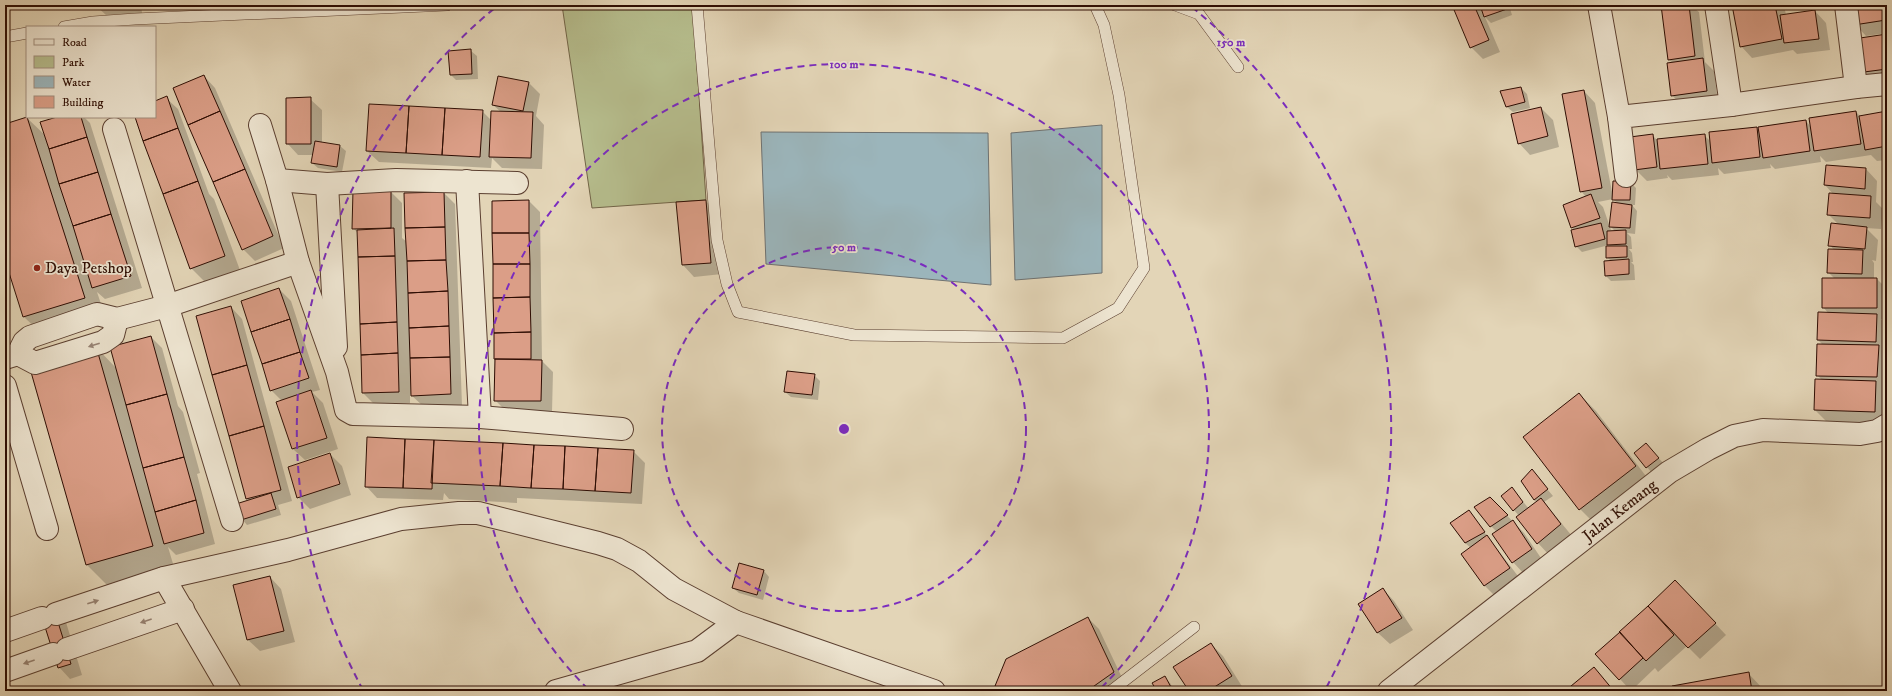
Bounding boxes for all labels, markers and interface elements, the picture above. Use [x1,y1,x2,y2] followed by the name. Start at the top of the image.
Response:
[26,26,156,118] legend
[62,35,87,50] text: Road
[1217,35,1245,50] text: 150 m
[62,55,84,70] text: Park
[830,57,858,72] text: 100 m
[61,75,91,90] text: Water
[62,95,103,110] text: Building
[831,240,856,255] text: 50 m
[45,258,132,278] place label: Daya Petshop
[32,263,42,273] marker: Daya Petshop
[87,342,99,348] one-way arrow
[837,422,851,436] centre of rings
[1577,475,1661,547] street label: Jalan Kemang
[87,599,99,605] one-way arrow
[140,619,152,625] one-way arrow
[23,660,35,666] one-way arrow

